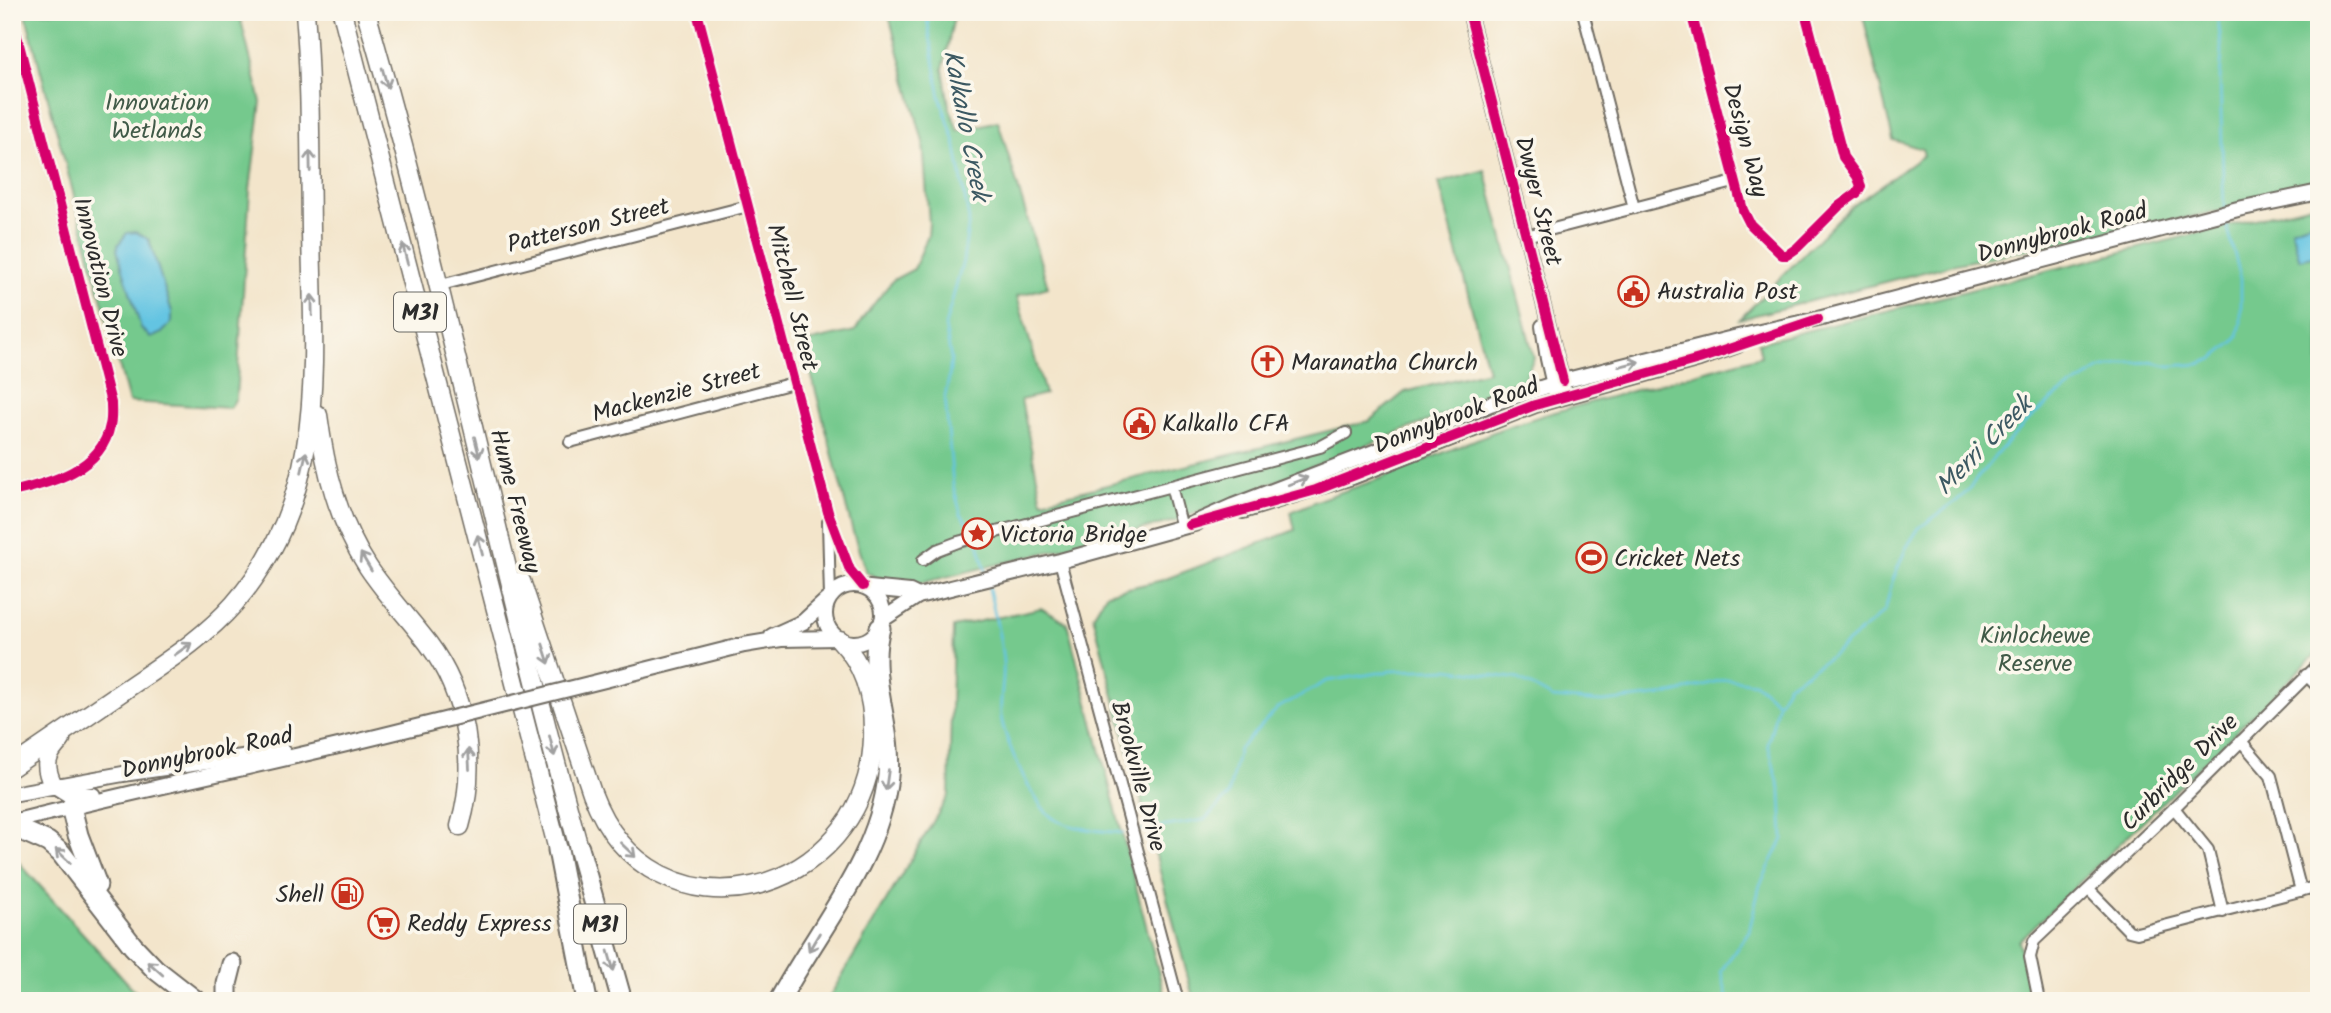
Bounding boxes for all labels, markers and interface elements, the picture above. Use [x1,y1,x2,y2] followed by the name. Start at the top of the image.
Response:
[930,46,1001,208] water label: Kalkallo Creek
[379,67,392,89] one-way arrow
[1711,79,1779,203] street label: Design Way
[105,84,209,151] park label: Innovation Wetlands
[1503,133,1573,271] street label: Dwyer Street
[303,150,317,173] one-way arrow
[503,187,674,265] street label: Patterson Street
[1973,192,2153,275] street label: Donnybrook Road
[61,193,138,362] street label: Innovation Drive
[754,220,829,376] street label: Mitchell Street
[398,243,411,266] one-way arrow
[1657,273,1798,312] place label: Australia Post
[1617,274,1651,308] public building icon: Australia Post
[394,292,446,332] road number: M31
[305,294,319,317] one-way arrow
[1291,344,1478,383] place label: Maranatha Church
[1251,345,1285,379] church icon: Maranatha Church
[588,352,766,435] street label: Mackenzie Street
[1617,357,1640,370] one-way arrow
[1368,367,1546,466] street label: Donnybrook Road
[1926,384,2046,506] water label: Merri Creek
[1162,405,1290,444] place label: Kalkallo CFA
[1122,406,1156,440] public building icon: Kalkallo CFA
[478,425,552,579] street label: Hume Freeway
[471,435,484,458] one-way arrow
[297,451,311,474] one-way arrow
[1287,474,1309,486] one-way arrow
[1000,516,1147,555] place label: Victoria Bridge
[960,517,994,551] place icon: Victoria Bridge
[473,534,486,557] one-way arrow
[1614,540,1740,579] place label: Cricket Nets
[1574,541,1608,575] sports icon: Cricket Nets
[358,552,372,572] one-way arrow
[1980,617,2091,684] park label: Kinlochewe Reserve
[173,642,192,656] one-way arrow
[540,642,553,664] one-way arrow
[1099,697,1176,856] street label: Brookville Drive
[2112,705,2248,841] street label: Curbridge Drive
[118,716,298,791] street label: Donnybrook Road
[546,735,559,757] one-way arrow
[462,748,475,771] one-way arrow
[880,768,893,791] one-way arrow
[619,841,636,858] one-way arrow
[55,848,72,865] one-way arrow
[276,876,324,915] place label: Shell
[330,877,364,911] fuel station icon: Shell
[574,904,626,944] road number: M31
[407,905,552,944] place label: Reddy Express
[367,906,401,940] supermarket icon: Reddy Express
[807,931,821,951] one-way arrow
[605,949,618,971] one-way arrow
[146,960,164,976] one-way arrow

